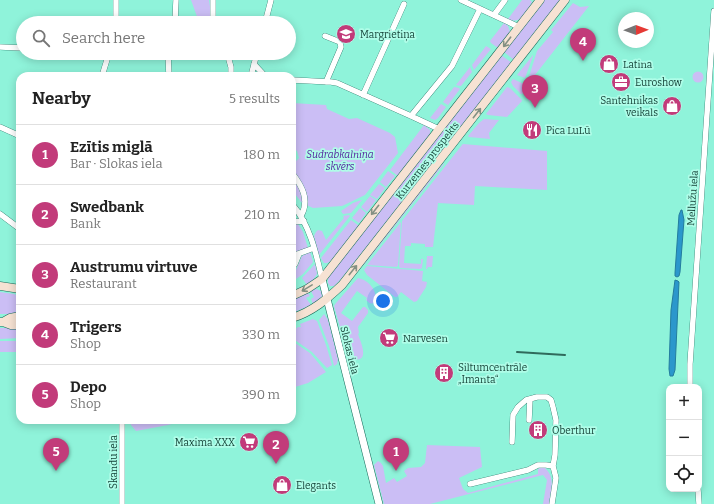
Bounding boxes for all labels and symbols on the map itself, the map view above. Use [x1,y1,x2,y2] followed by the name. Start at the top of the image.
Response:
[618,12,654,48] north arrow
[335,23,357,45] school or university icon: Margrietiņa
[570,28,596,61] pin: 4
[360,29,416,42] place label: Margrietiņa
[503,36,512,47] one-way arrow
[598,53,620,75] shop icon: Latina
[623,59,653,71] place label: Latina
[610,71,632,93] office icon: Euroshow
[522,75,548,108] pin: 3
[635,77,683,89] place label: Euroshow
[600,95,658,119] place label: Santehnikas veikals
[661,95,683,117] shop icon: Santehnikas veikals
[473,108,481,119] one-way arrow
[394,119,462,202] street label: Kurzemes prospekts
[521,119,543,141] restaurant icon: Pica LuLū
[546,125,590,137] place label: Pica LuLū
[306,149,374,173] park label: Sudrabkalniņa skvērs
[685,169,701,226] street label: Mellužu iela
[371,205,380,216] one-way arrow
[349,265,358,276] one-way arrow
[301,285,313,293] one-way arrow
[373,291,393,311] your location
[337,325,361,376] street label: Slokas iela
[378,327,400,349] supermarket icon: Narvesen
[403,333,449,345] place label: Narvesen
[433,362,455,384] building icon: Siltumcentrāle „Imanta“
[458,362,527,386] place label: Siltumcentrāle „Imanta“
[527,419,549,441] building icon: Oberthur
[552,425,596,437] place label: Oberthur
[238,431,260,453] supermarket icon: Maxima XXX
[263,431,289,464] pin: 2
[108,434,120,489] street label: Skandu iela
[175,437,235,449] place label: Maxima XXX
[43,438,69,471] pin: 5
[383,438,409,471] pin: 1
[271,474,293,496] shop icon: Elegants
[296,480,336,492] place label: Elegants

